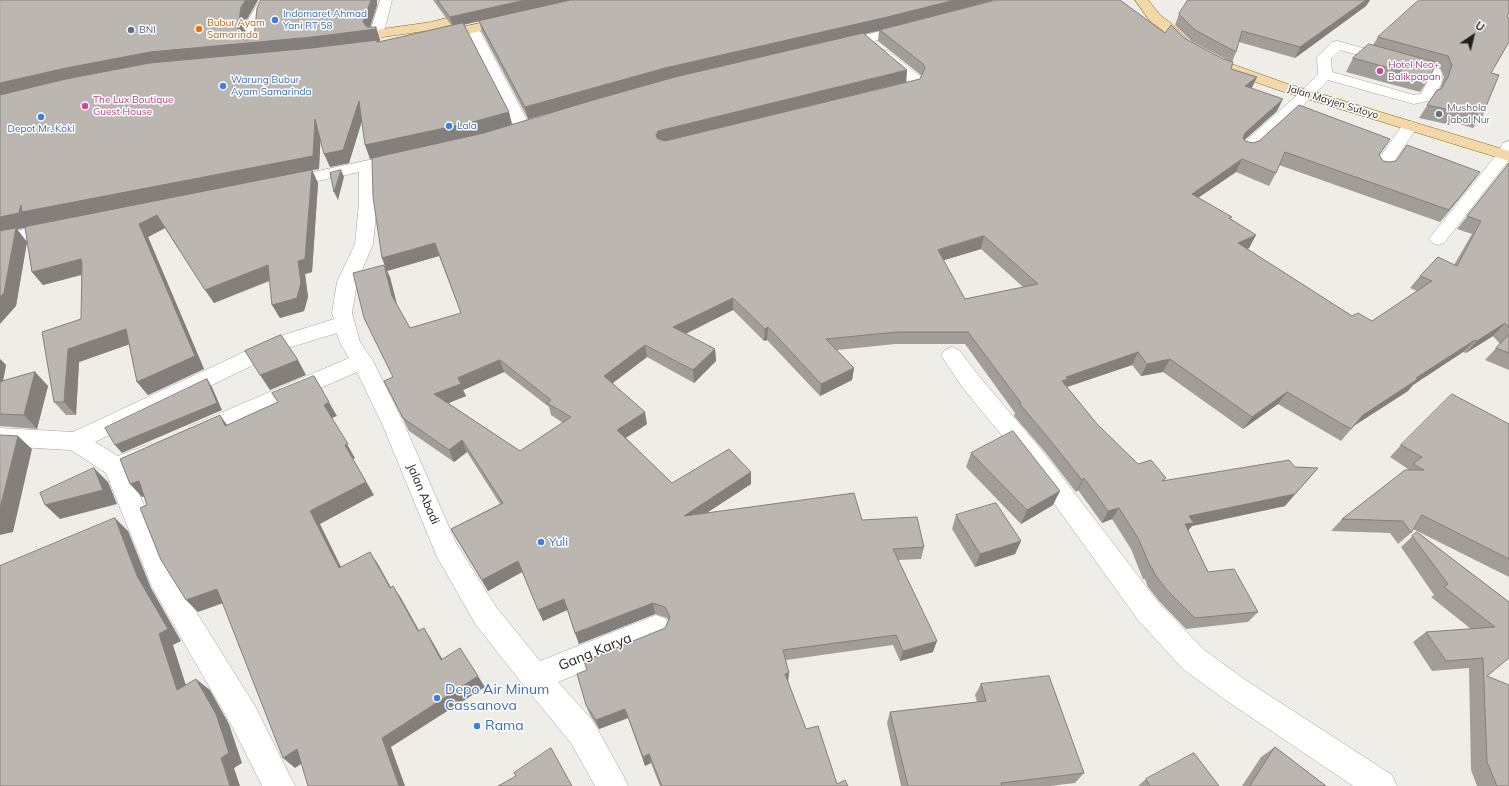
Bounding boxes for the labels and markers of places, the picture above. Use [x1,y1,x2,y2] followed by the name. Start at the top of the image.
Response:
[283,8,367,32] place label: Indomaret Ahmad Yani RT 58
[270,15,280,25] marker: Indomaret Ahmad Yani RT 58
[207,17,265,40] place label: Bubur Ayam Samarinda
[139,24,156,36] place label: BNI
[194,24,204,34] marker: Bubur Ayam Samarinda
[126,25,136,35] marker: BNI
[1388,59,1441,82] place label: Hotel Neo+ Balikpapan
[1375,66,1385,76] marker: Hotel Neo+ Balikpapan
[231,74,312,98] place label: Warung Bubur Ayam Samarinda
[218,81,228,91] marker: Warung Bubur Ayam Samarinda
[93,94,173,118] place label: The Lux Boutique Guest House
[80,101,90,111] marker: The Lux Boutique Guest House
[1447,102,1490,126] place label: Mushola Jabal Nur
[1434,109,1444,119] marker: Mushola Jabal Nur
[36,112,46,122] marker: Depot Mr. Koki
[457,120,477,132] place label: Lala
[444,121,454,131] marker: Lala
[7,123,75,135] place label: Depot Mr. Koki
[549,535,568,549] place label: Yuli
[536,537,546,547] marker: Yuli
[445,682,549,714] place label: Depo Air Minum Cassanova
[432,693,442,703] marker: Depo Air Minum Cassanova
[485,718,524,734] place label: Rama
[472,721,482,731] marker: Rama

